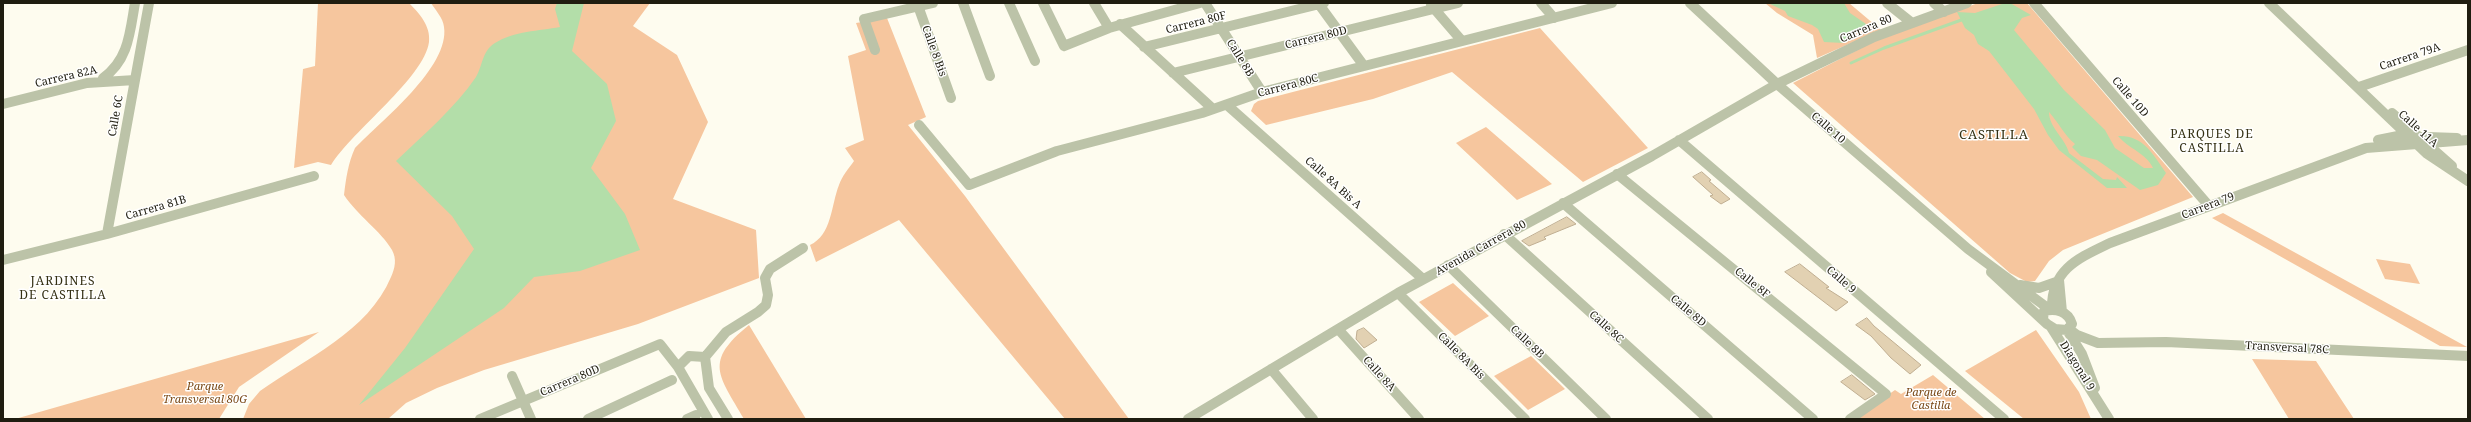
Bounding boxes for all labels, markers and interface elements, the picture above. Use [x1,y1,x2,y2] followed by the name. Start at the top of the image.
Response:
[1164,9,1228,37] street label: Carrera 80F
[1838,12,1894,46] street label: Carrera 80
[919,24,949,78] street label: Calle 8 Bis
[1284,24,1348,52] street label: Carrera 80D
[1223,37,1257,79] street label: Calle 8B
[2378,40,2442,74] street label: Carrera 79A
[34,63,98,91] street label: Carrera 82A
[1256,72,1320,100] street label: Carrera 80C
[2109,74,2151,120] street label: Calle 10D
[106,94,126,138] street label: Calle 6C
[2396,108,2440,150] street label: Calle 11A
[1808,110,1848,146] street label: Calle 10
[1959,127,2029,143] district label: CASTILLA
[2170,128,2254,156] district label: PARQUES DE CASTILLA
[1302,154,1364,212] street label: Calle 8A Bis A
[2180,190,2236,222] street label: Carrera 79
[124,193,188,223] street label: Carrera 81B
[1434,218,1528,278] street label: Avenida Carrera 80
[1824,264,1858,296] street label: Calle 9
[1732,265,1772,301] street label: Calle 8F
[19,275,107,303] district label: JARDINES DE CASTILLA
[1667,292,1709,330] street label: Calle 8D
[1586,308,1626,346] street label: Calle 8C
[1507,323,1547,361] street label: Calle 8B
[1435,330,1487,382] street label: Calle 8A Bis
[2057,339,2097,393] street label: Diagonal 9
[2245,339,2329,357] street label: Transversal 78C
[1360,354,1398,394] street label: Calle 8A
[538,363,602,399] street label: Carrera 80D
[163,380,247,406] park label: Parque Transversal 80G
[1906,386,1956,412] park label: Parque de Castilla

